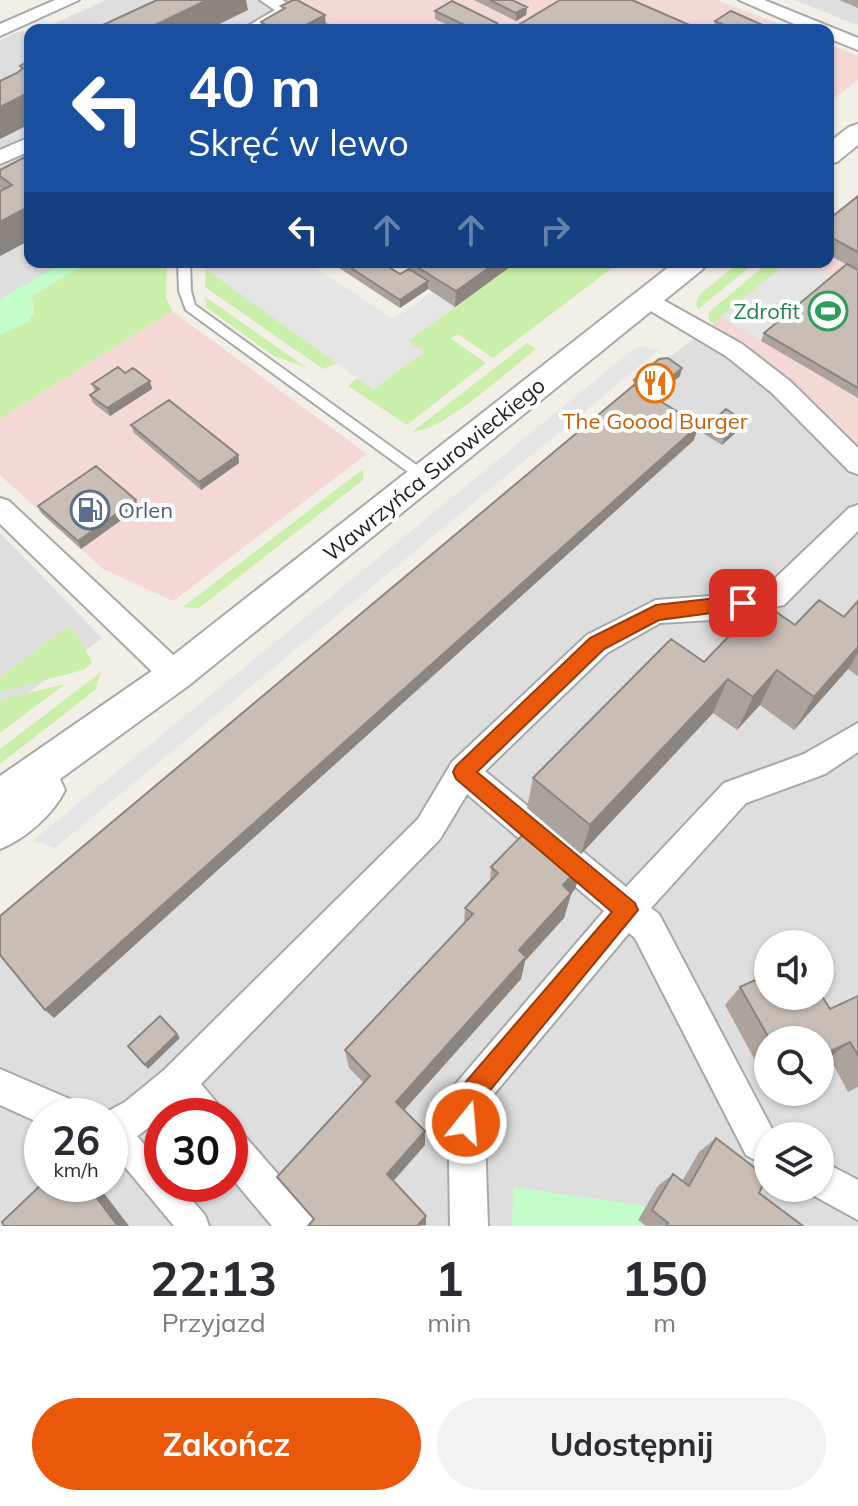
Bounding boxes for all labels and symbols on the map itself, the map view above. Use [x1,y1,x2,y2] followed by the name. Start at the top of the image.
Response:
[807,290,849,332] sports icon: Zdrofit
[733,297,800,325] place label: Zdrofit
[634,362,676,404] restaurant icon: The Goood Burger
[317,371,551,567] street label: Wawrzyńca Surowieckiego
[562,407,748,435] place label: The Goood Burger
[69,489,111,531] fuel station icon: Orlen
[118,496,173,524] place label: Orlen
[709,569,777,637] pin
[424,1081,508,1165] position arrow
[144,1098,248,1202] speed limit sign: 30

